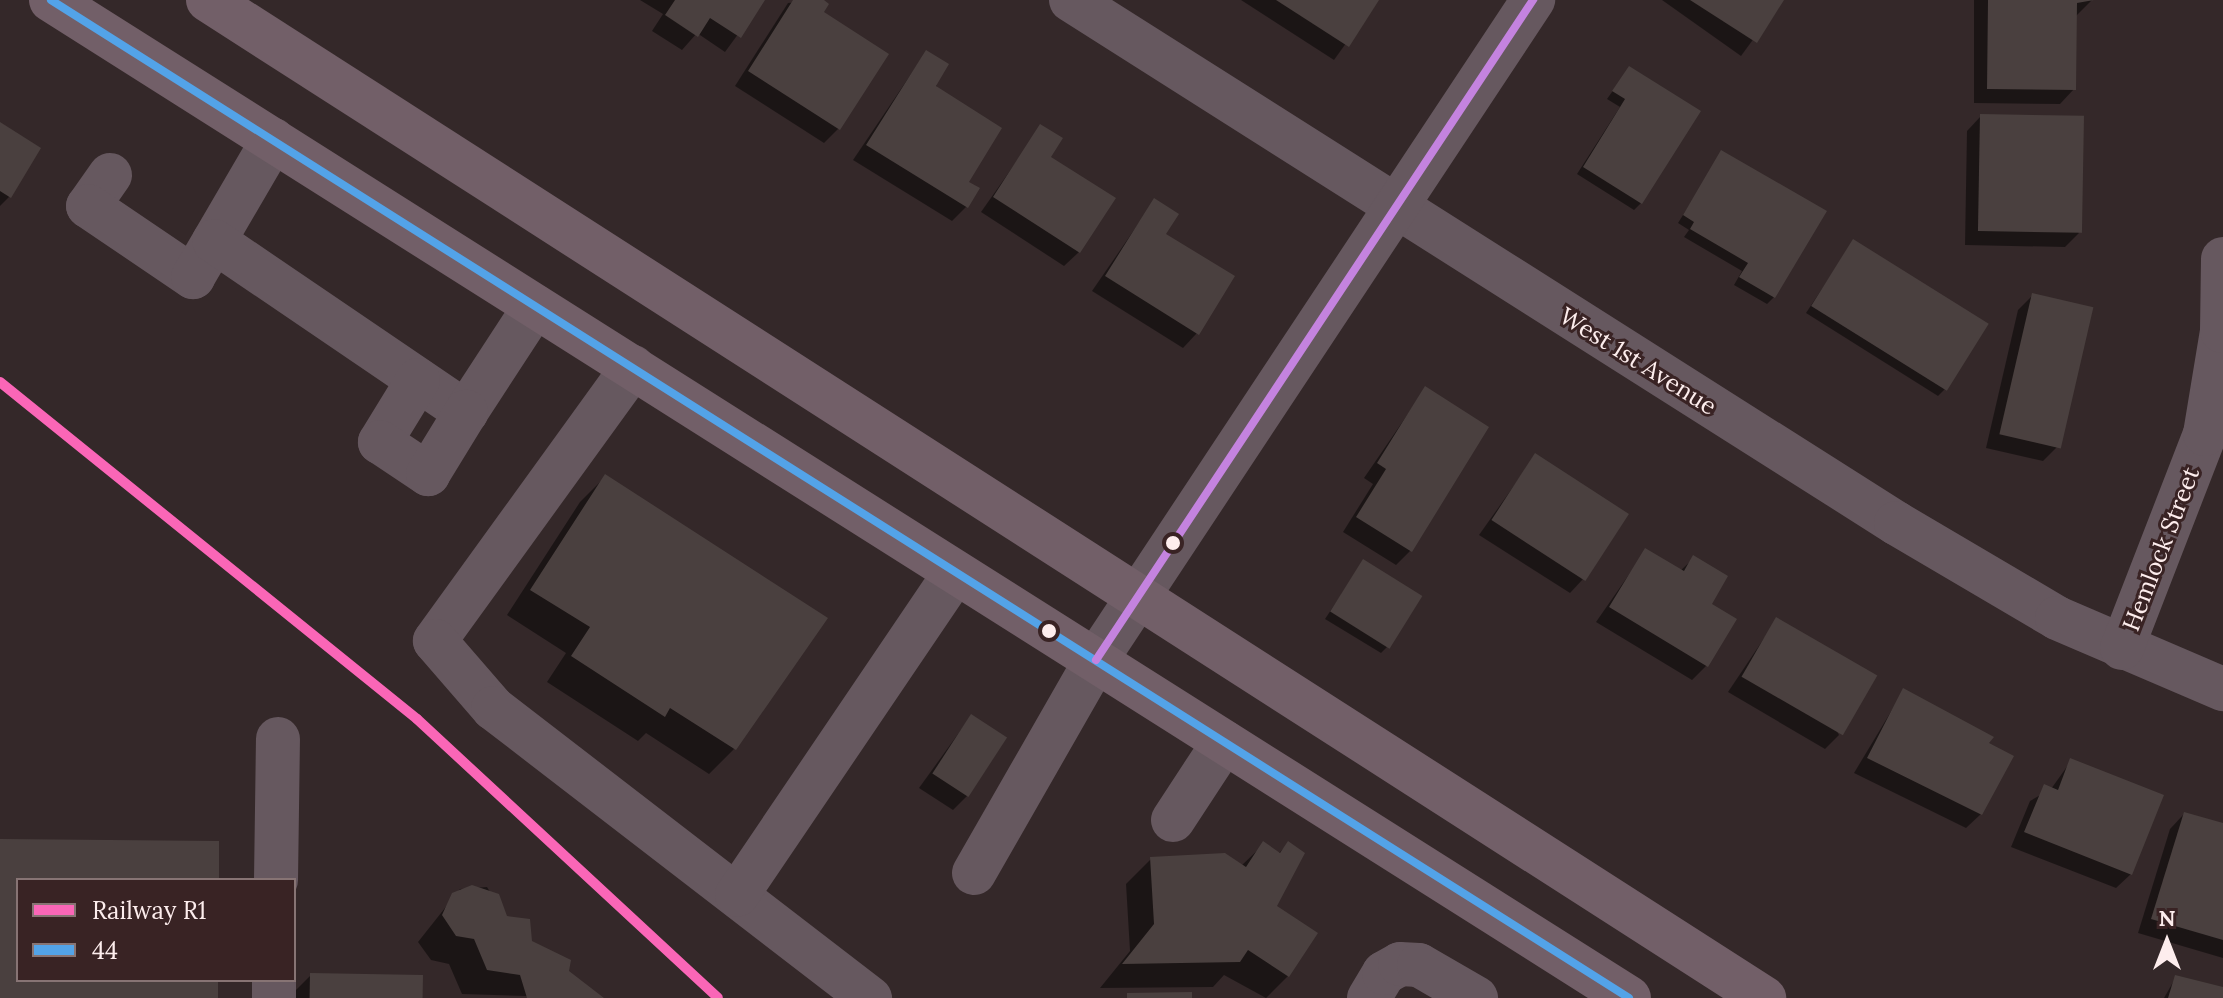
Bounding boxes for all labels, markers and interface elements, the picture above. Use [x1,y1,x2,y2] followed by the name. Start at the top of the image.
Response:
[1554,301,1722,421] street label: West 1st Avenue
[2117,463,2205,635] street label: Hemlock Street
[1165,535,1181,551] unlabelled marker
[1041,623,1057,639] unlabelled marker
[16,878,296,982] legend
[92,895,207,926] text: Railway R1
[2127,902,2207,982] north arrow
[2158,904,2176,932] text: N
[92,935,118,966] text: 44

